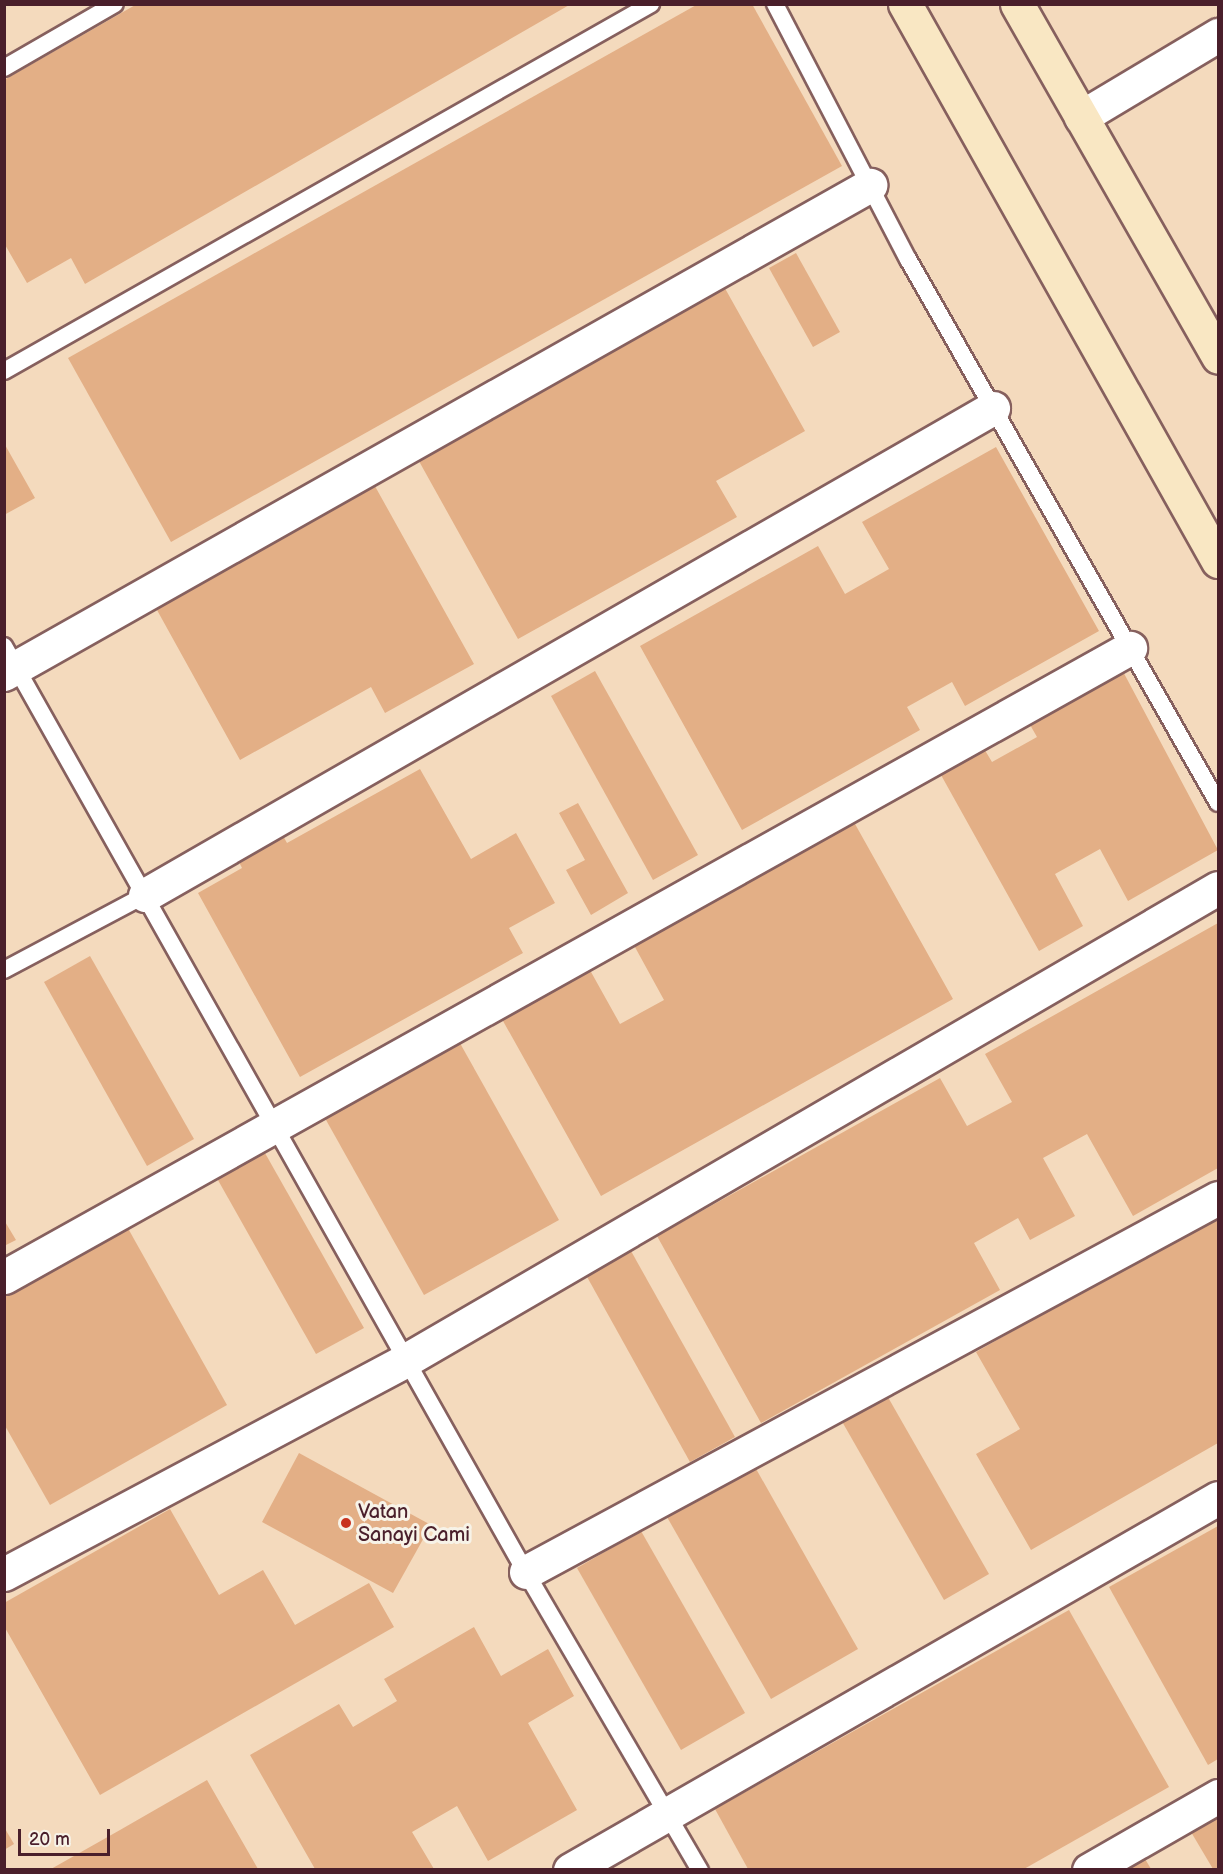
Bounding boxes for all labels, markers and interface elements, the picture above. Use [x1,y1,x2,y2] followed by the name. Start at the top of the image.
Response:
[358,1500,470,1547] place label: Vatan Sanayi Cami
[339,1516,353,1530] marker: Vatan Sanayi Cami
[21,1817,112,1855] scale bar
[29,1829,70,1850] text: 20 m

